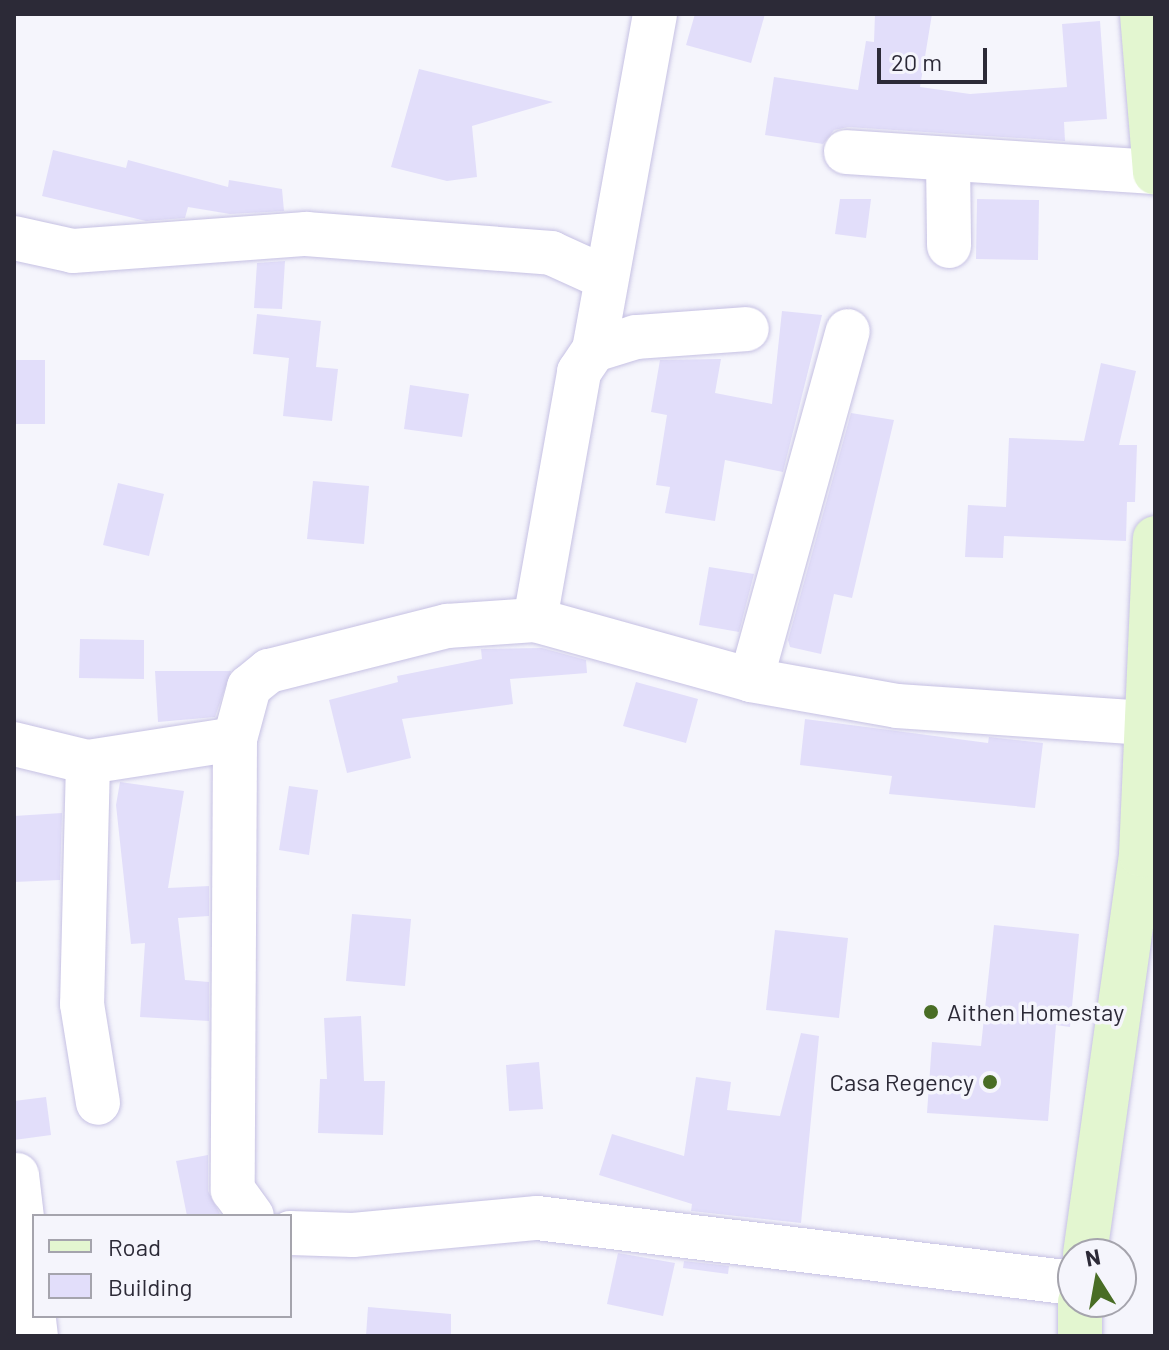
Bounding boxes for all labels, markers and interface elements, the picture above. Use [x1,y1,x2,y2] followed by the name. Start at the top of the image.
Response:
[881,32,991,82] scale bar
[891,47,942,76] text: 20 m
[947,998,1124,1026] place label: Aithen Homestay
[922,1003,940,1021] marker: Aithen Homestay
[829,1068,974,1096] place label: Casa Regency
[981,1073,999,1091] marker: Casa Regency
[32,1214,292,1318] legend
[108,1232,161,1261] text: Road
[1057,1238,1137,1318] north arrow
[1083,1242,1102,1271] text: N
[108,1272,192,1301] text: Building

